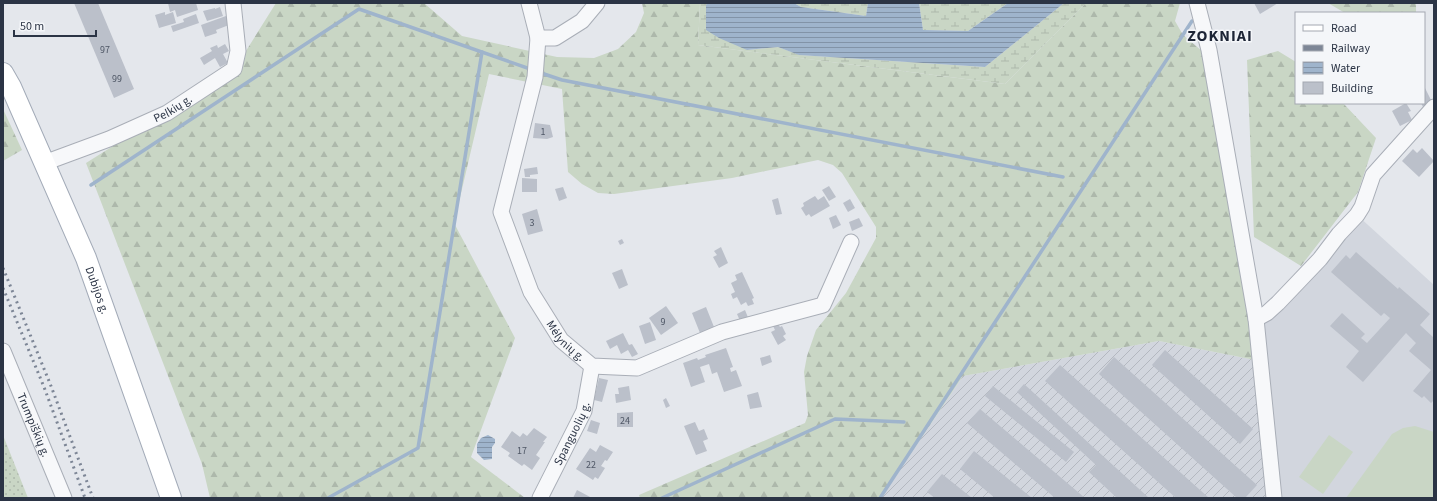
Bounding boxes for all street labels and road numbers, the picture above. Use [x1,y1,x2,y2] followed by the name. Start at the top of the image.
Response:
[151,91,196,127] street label: Pelkių g.
[81,264,113,317] street label: Dubijos g.
[542,317,588,366] street label: Mėlynių g.
[12,390,54,460] street label: Trumpiškių g.
[550,401,594,468] street label: Spanguolių g.

